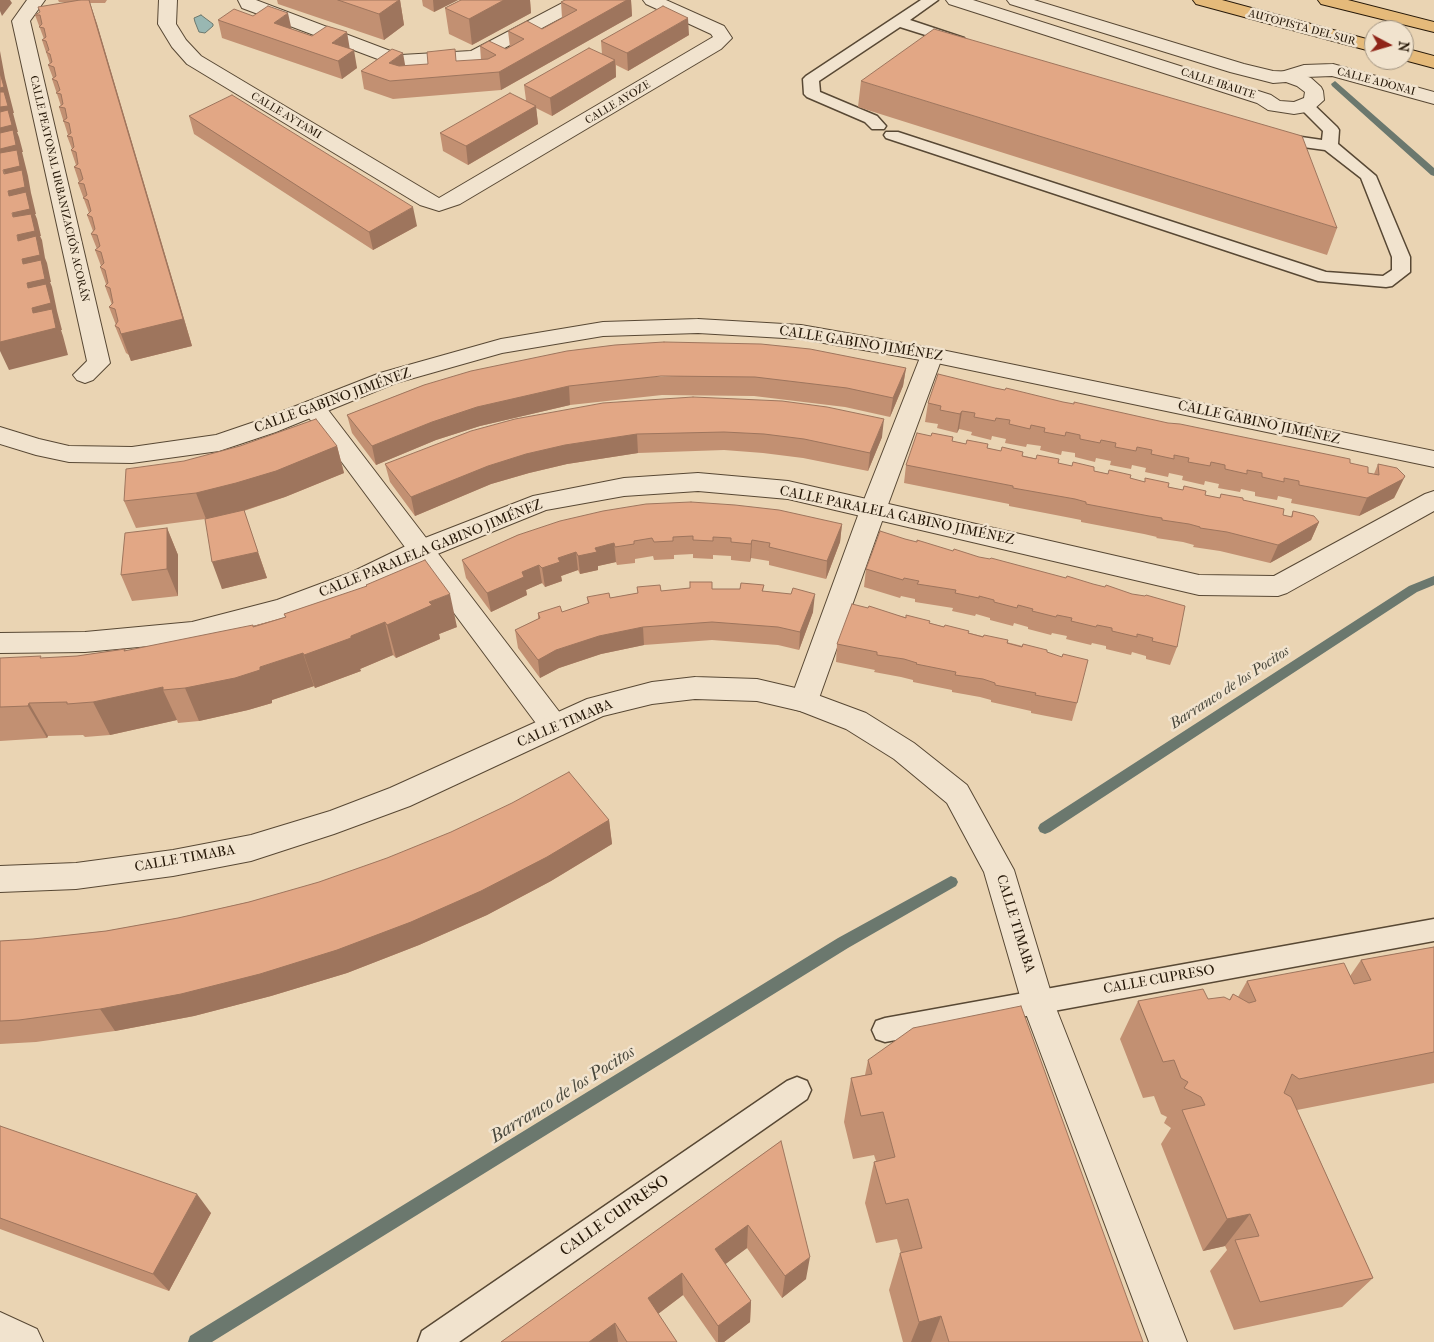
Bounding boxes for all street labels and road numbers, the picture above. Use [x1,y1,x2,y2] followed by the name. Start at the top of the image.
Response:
[1247,7,1357,49] street label: AUTOPISTA DEL SUR
[1335,65,1417,99] street label: CALLE ADONAI
[1179,66,1257,102] street label: CALLE IBAUTE
[26,74,92,304] street label: CALLE PEATONAL URBANIZACIÓN ACORÁN
[583,78,653,128] street label: CALLE AYOZE
[248,90,324,142] street label: CALLE AYTAMI
[778,323,944,365] street label: CALLE GABINO JIMÉNEZ
[252,365,414,437] street label: CALLE GABINO JIMÉNEZ
[1176,398,1342,448] street label: CALLE GABINO JIMÉNEZ
[778,483,1016,549] street label: CALLE PARALELA GABINO JIMÉNEZ
[317,496,545,602] street label: CALLE PARALELA GABINO JIMÉNEZ
[515,696,615,752] street label: CALLE TIMABA
[133,842,237,876] street label: CALLE TIMABA
[992,873,1038,975] street label: CALLE TIMABA
[1102,962,1216,998] street label: CALLE CUPRESO
[557,1171,673,1261] street label: CALLE CUPRESO

